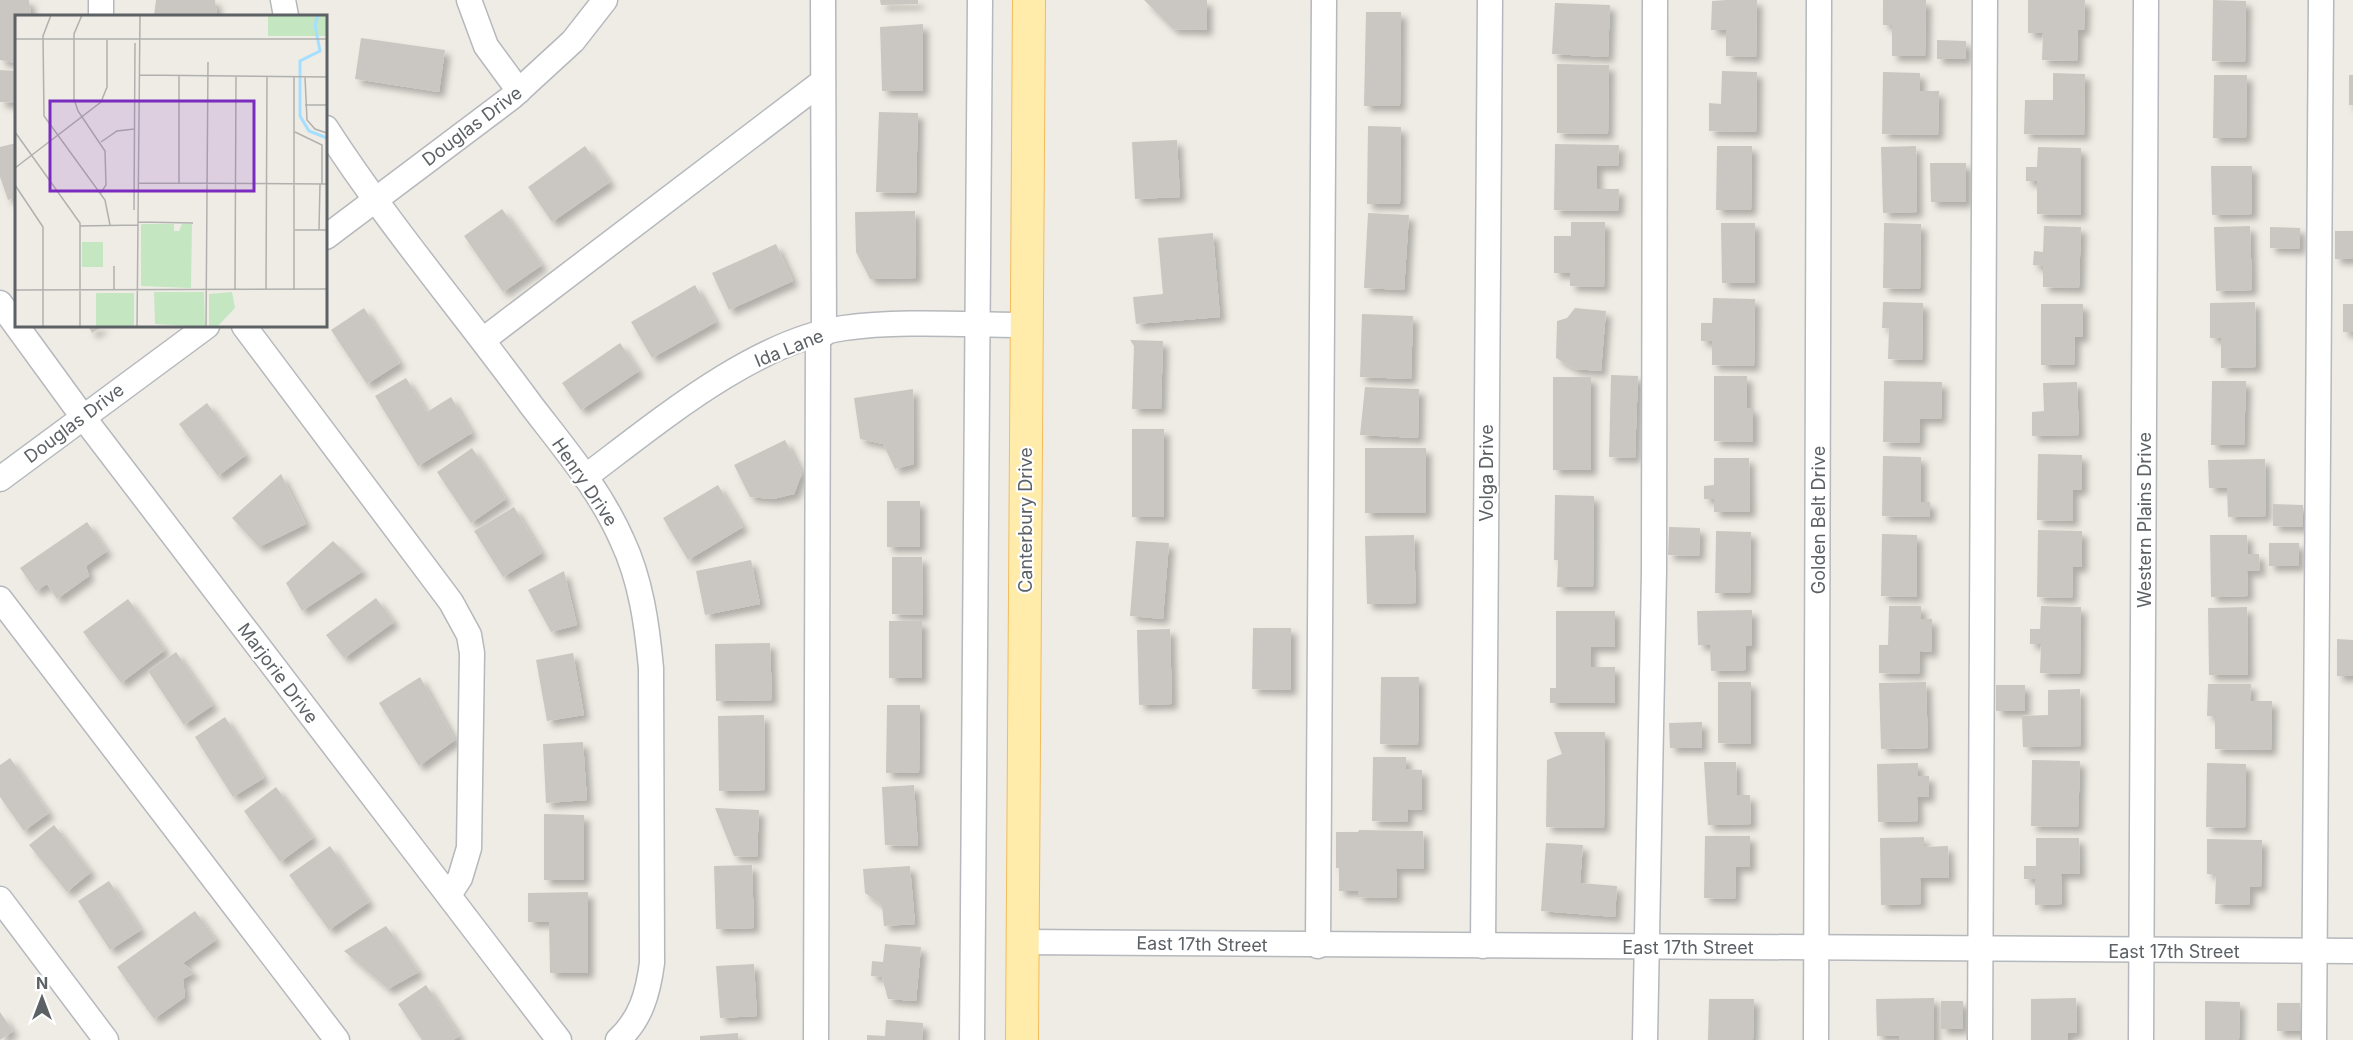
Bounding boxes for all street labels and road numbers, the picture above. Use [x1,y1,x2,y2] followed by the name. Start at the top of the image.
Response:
[418,82,526,170] street label: Douglas Drive
[751,325,827,371] street label: Ida Lane
[20,379,128,467] street label: Douglas Drive
[1476,424,1497,522] street label: Volga Drive
[2134,432,2155,608] street label: Western Plains Drive
[548,434,622,530] street label: Henry Drive
[1808,446,1829,594] street label: Golden Belt Drive
[1015,447,1036,593] street label: Canterbury Drive
[233,619,323,727] street label: Marjorie Drive
[1136,932,1268,956] street label: East 17th Street
[1622,937,1754,958] street label: East 17th Street
[2108,941,2240,962] street label: East 17th Street

